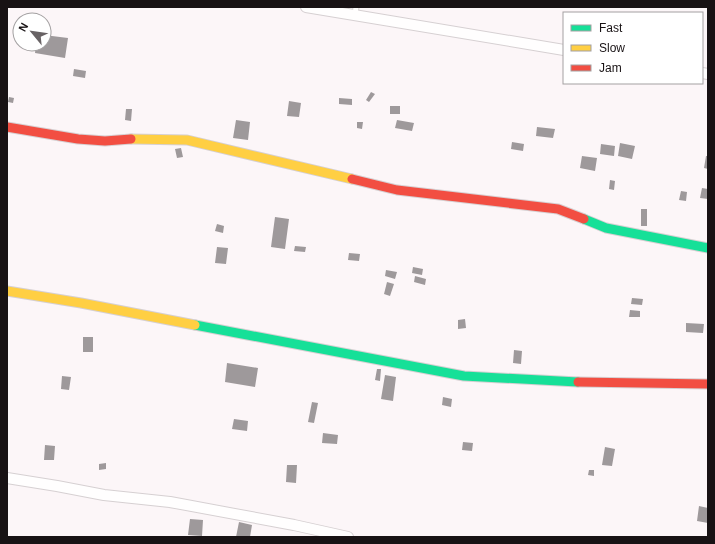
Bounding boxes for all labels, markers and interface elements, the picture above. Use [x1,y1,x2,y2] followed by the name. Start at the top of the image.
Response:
[12,12,52,52] north arrow
[563,12,703,84] legend
[16,21,30,34] text: N
[599,21,623,35] text: Fast
[599,41,625,55] text: Slow
[599,61,622,75] text: Jam

